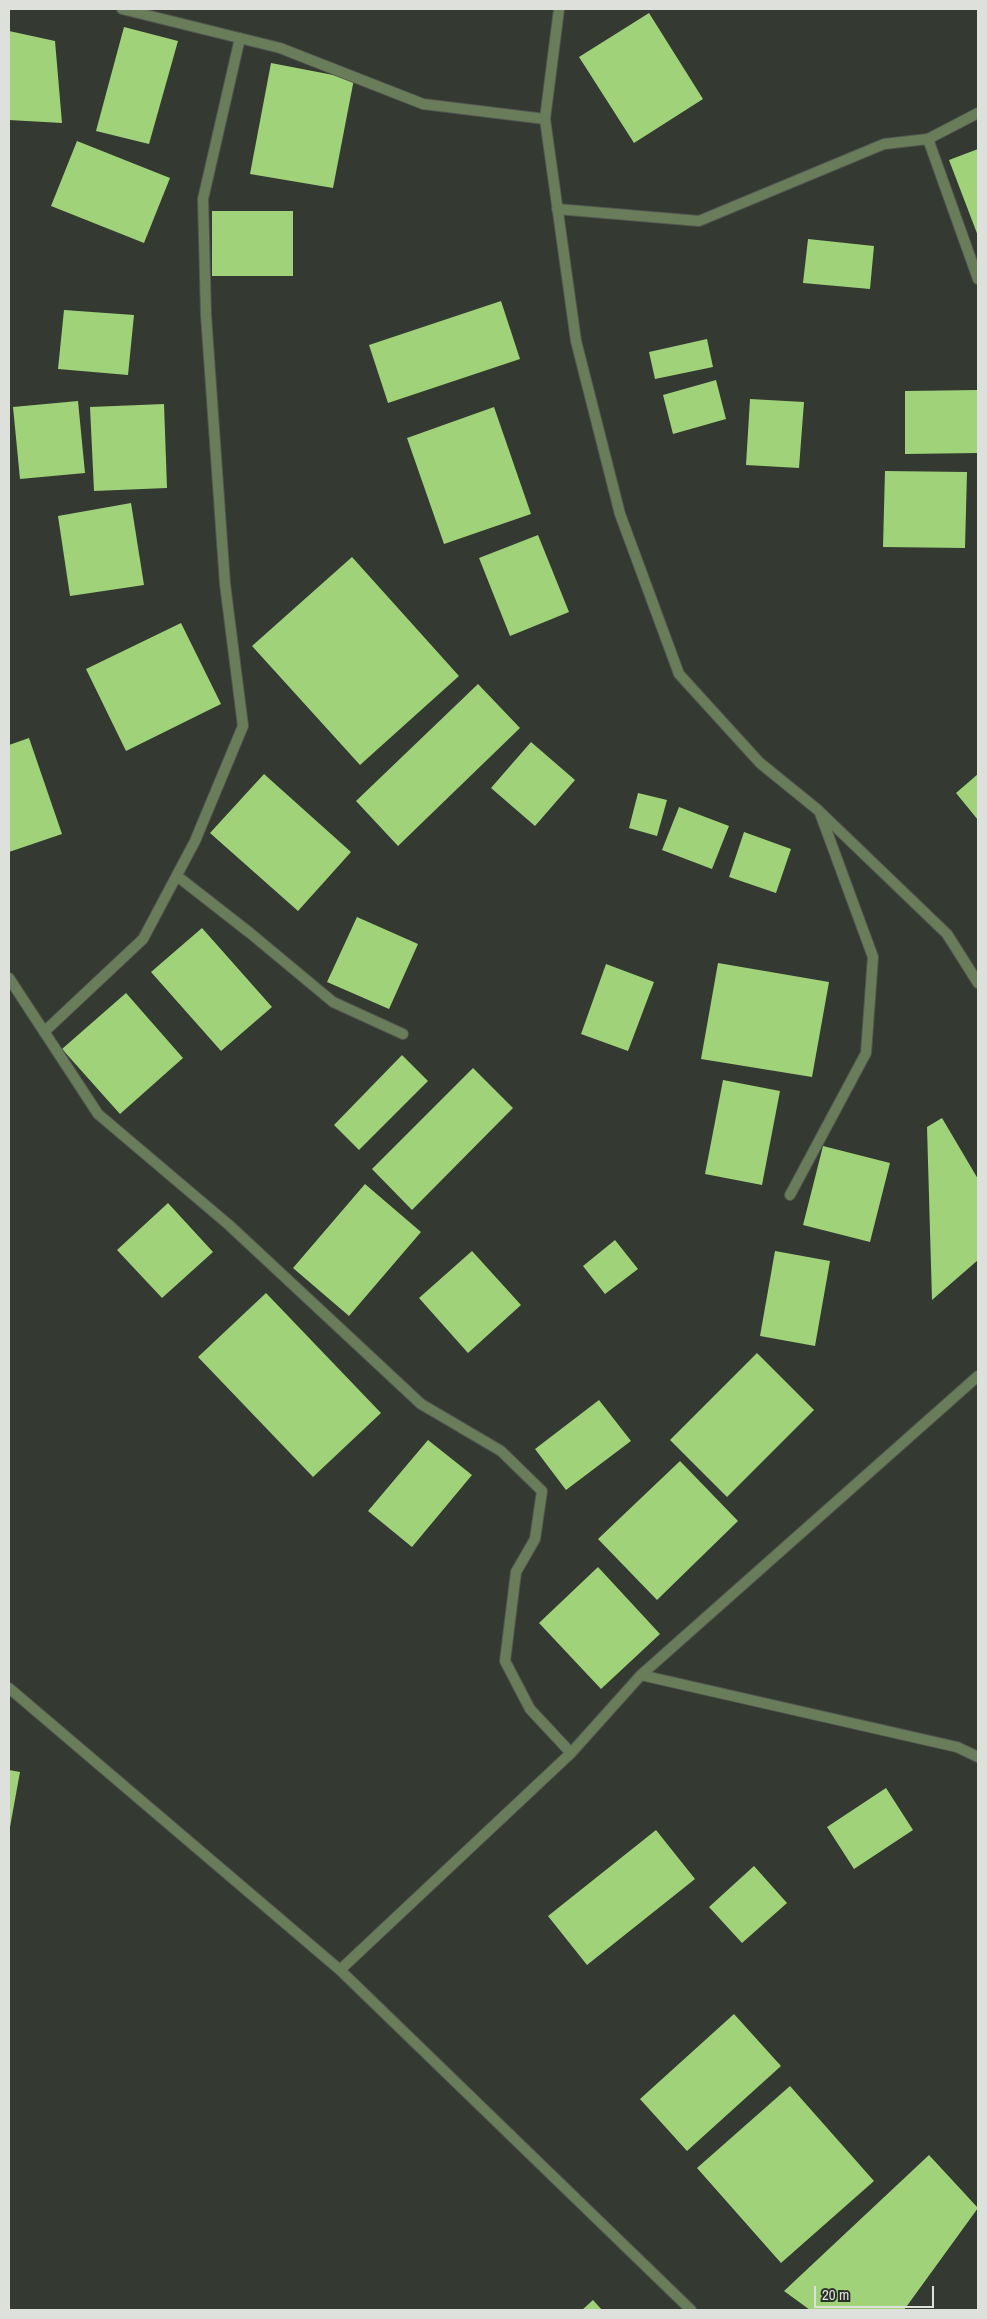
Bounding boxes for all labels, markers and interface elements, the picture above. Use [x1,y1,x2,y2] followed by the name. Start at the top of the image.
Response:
[817,2276,937,2308] scale bar
[822,2284,849,2305] text: 20 m

